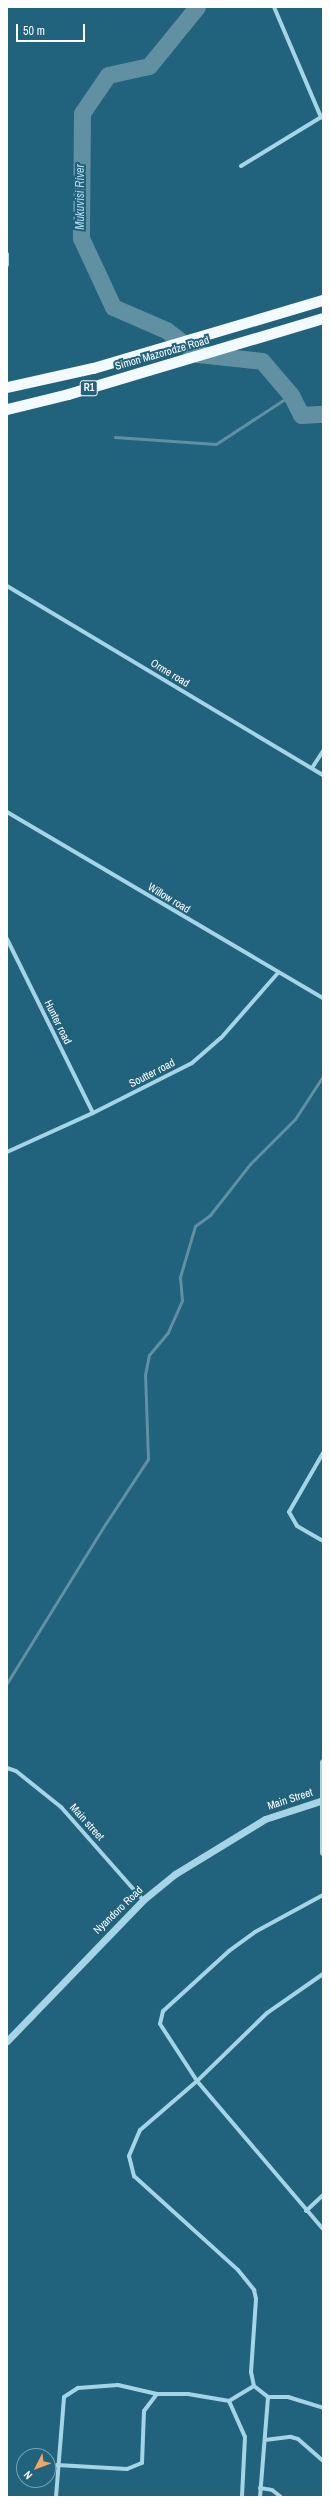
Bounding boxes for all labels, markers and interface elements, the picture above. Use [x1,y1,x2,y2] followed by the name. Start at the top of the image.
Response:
[18,16,87,42] scale bar
[23,23,45,39] text: 50 m
[74,164,88,230] water label: Mukuvisi River
[113,333,211,373] street label: Simon Mazorodze Road
[79,380,99,396] road number: R1
[148,656,192,690] street label: Orme road
[145,880,193,916] street label: Willow road
[42,998,74,1046] street label: Hunter road
[127,1056,177,1090] street label: Soutter road
[266,1786,314,1812] street label: Main Street
[67,1801,107,1843] street label: Main street
[91,1883,145,1937] street label: Nyandoro Road
[16,2448,56,2488] north arrow
[20,2468,35,2482] text: N

